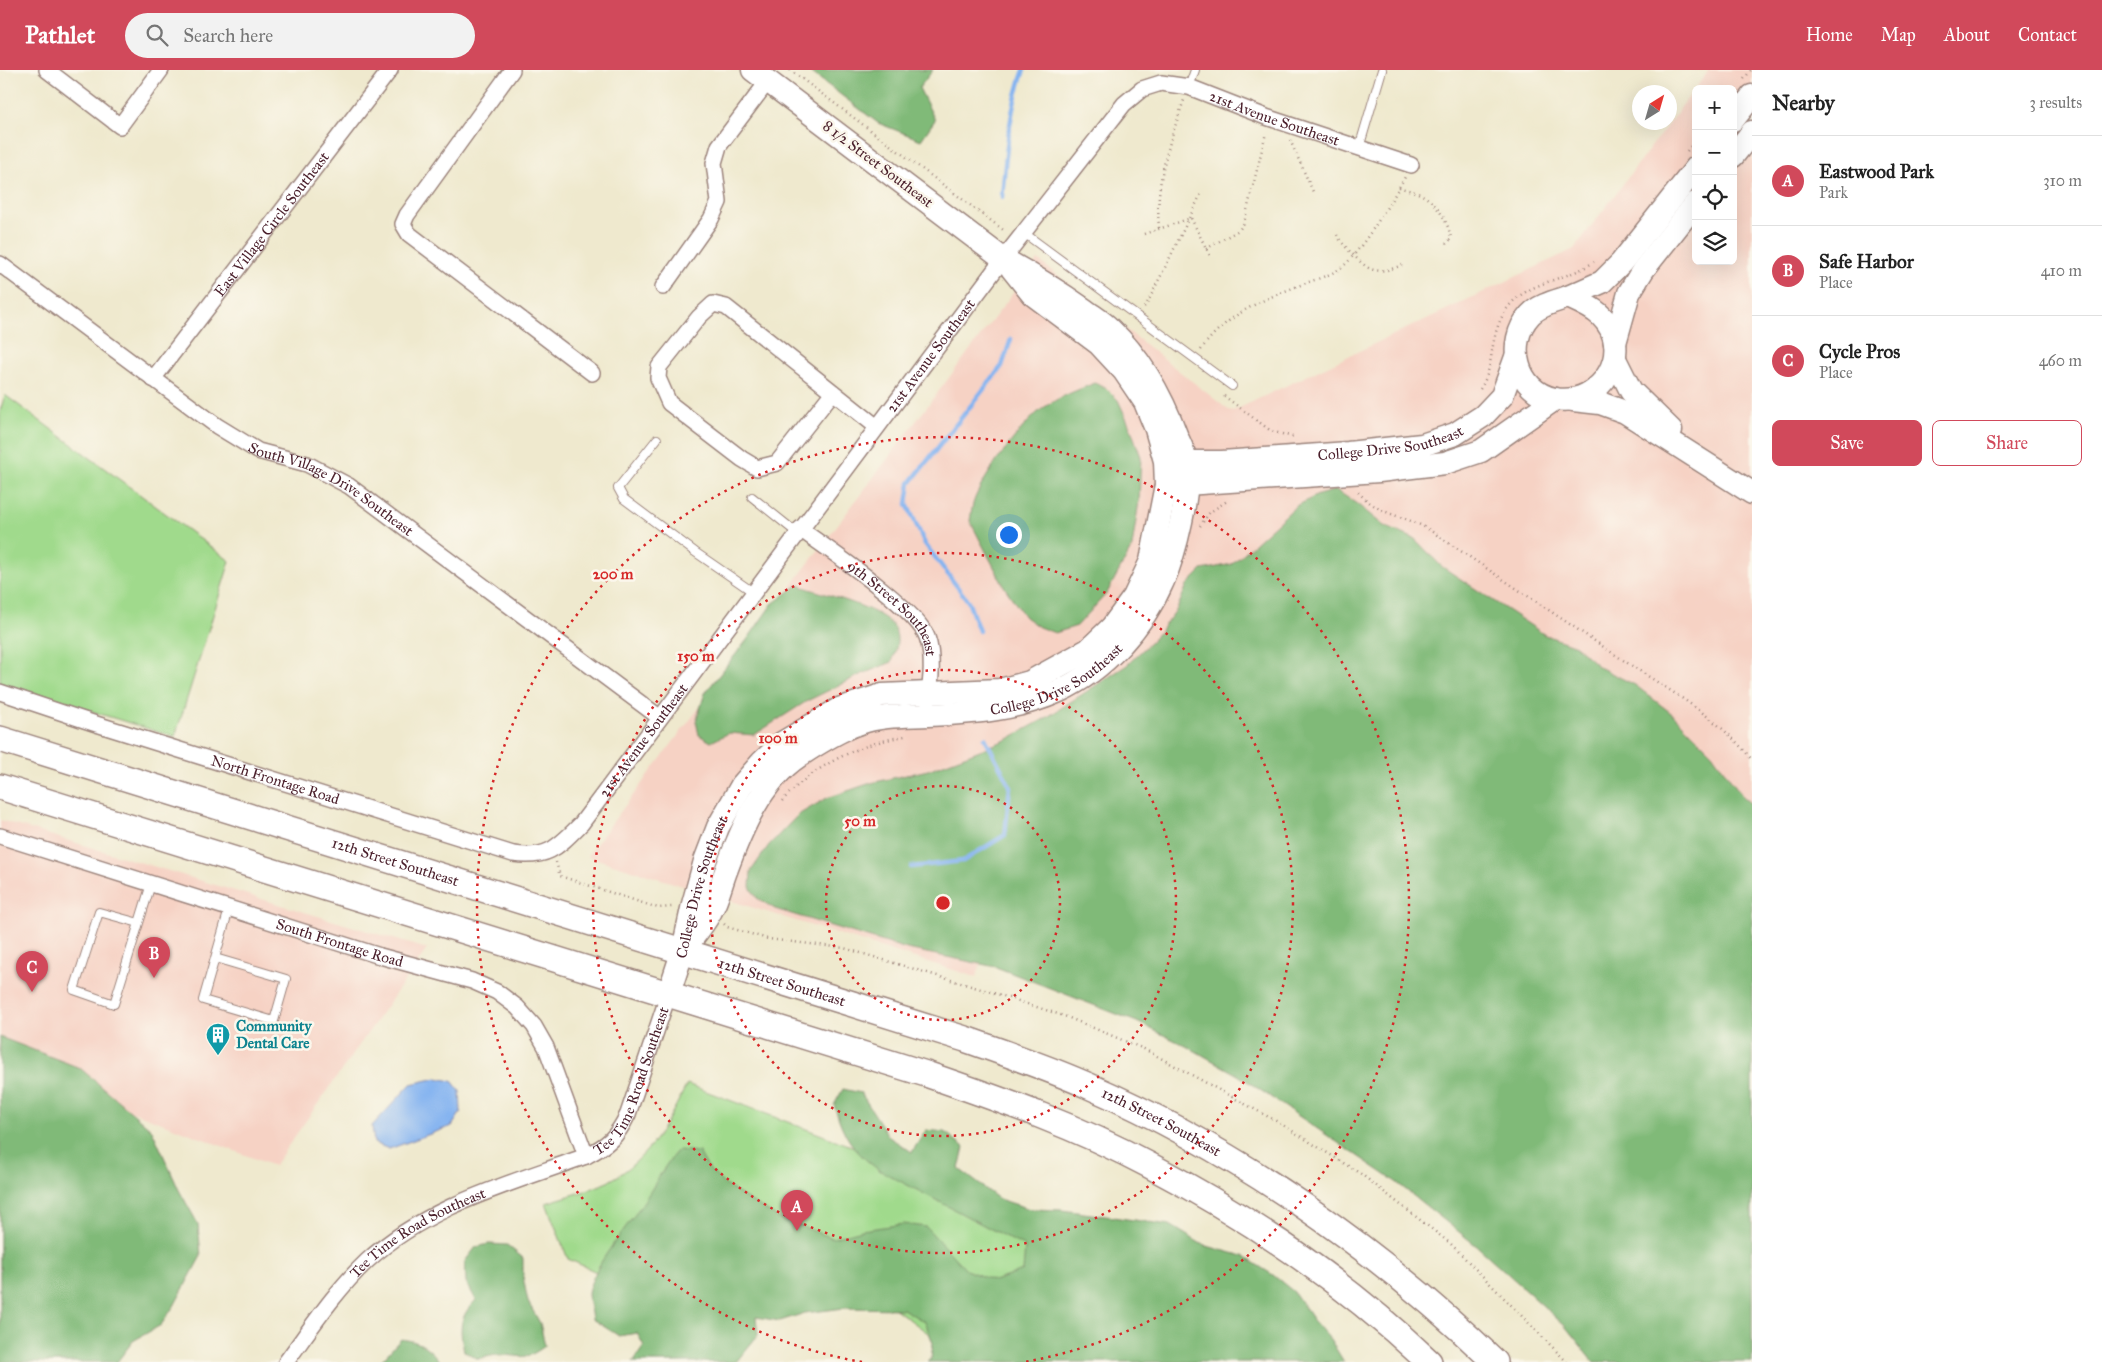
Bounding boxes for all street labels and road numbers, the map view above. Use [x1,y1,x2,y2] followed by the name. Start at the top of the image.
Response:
[1207,87,1342,150] street label: 21st Avenue Southeast
[819,117,937,212] street label: 8 1/2 Street Southeast
[210,148,333,300] street label: East Village Circle Southeast
[883,295,979,416] street label: 21st Avenue Southeast
[1317,421,1468,464] street label: College Drive Southeast
[245,438,418,540] street label: South Village Drive Southeast
[844,557,940,658] street label: 9th Street Southeast
[989,639,1127,719] street label: College Drive Southeast
[595,679,692,801] street label: 21st Avenue Southeast
[209,751,342,808] street label: North Frontage Road
[672,812,732,961] street label: College Drive Southeast
[330,834,462,890] street label: 12th Street Southeast
[274,915,406,971] street label: South Frontage Road
[716,954,848,1011] street label: 12th Street Southeast
[590,1004,673,1159] street label: Tee Time Rroad Southeast
[1099,1084,1225,1161] street label: 12th Street Southeast
[346,1184,489,1282] street label: Tee Time Road Southeast

